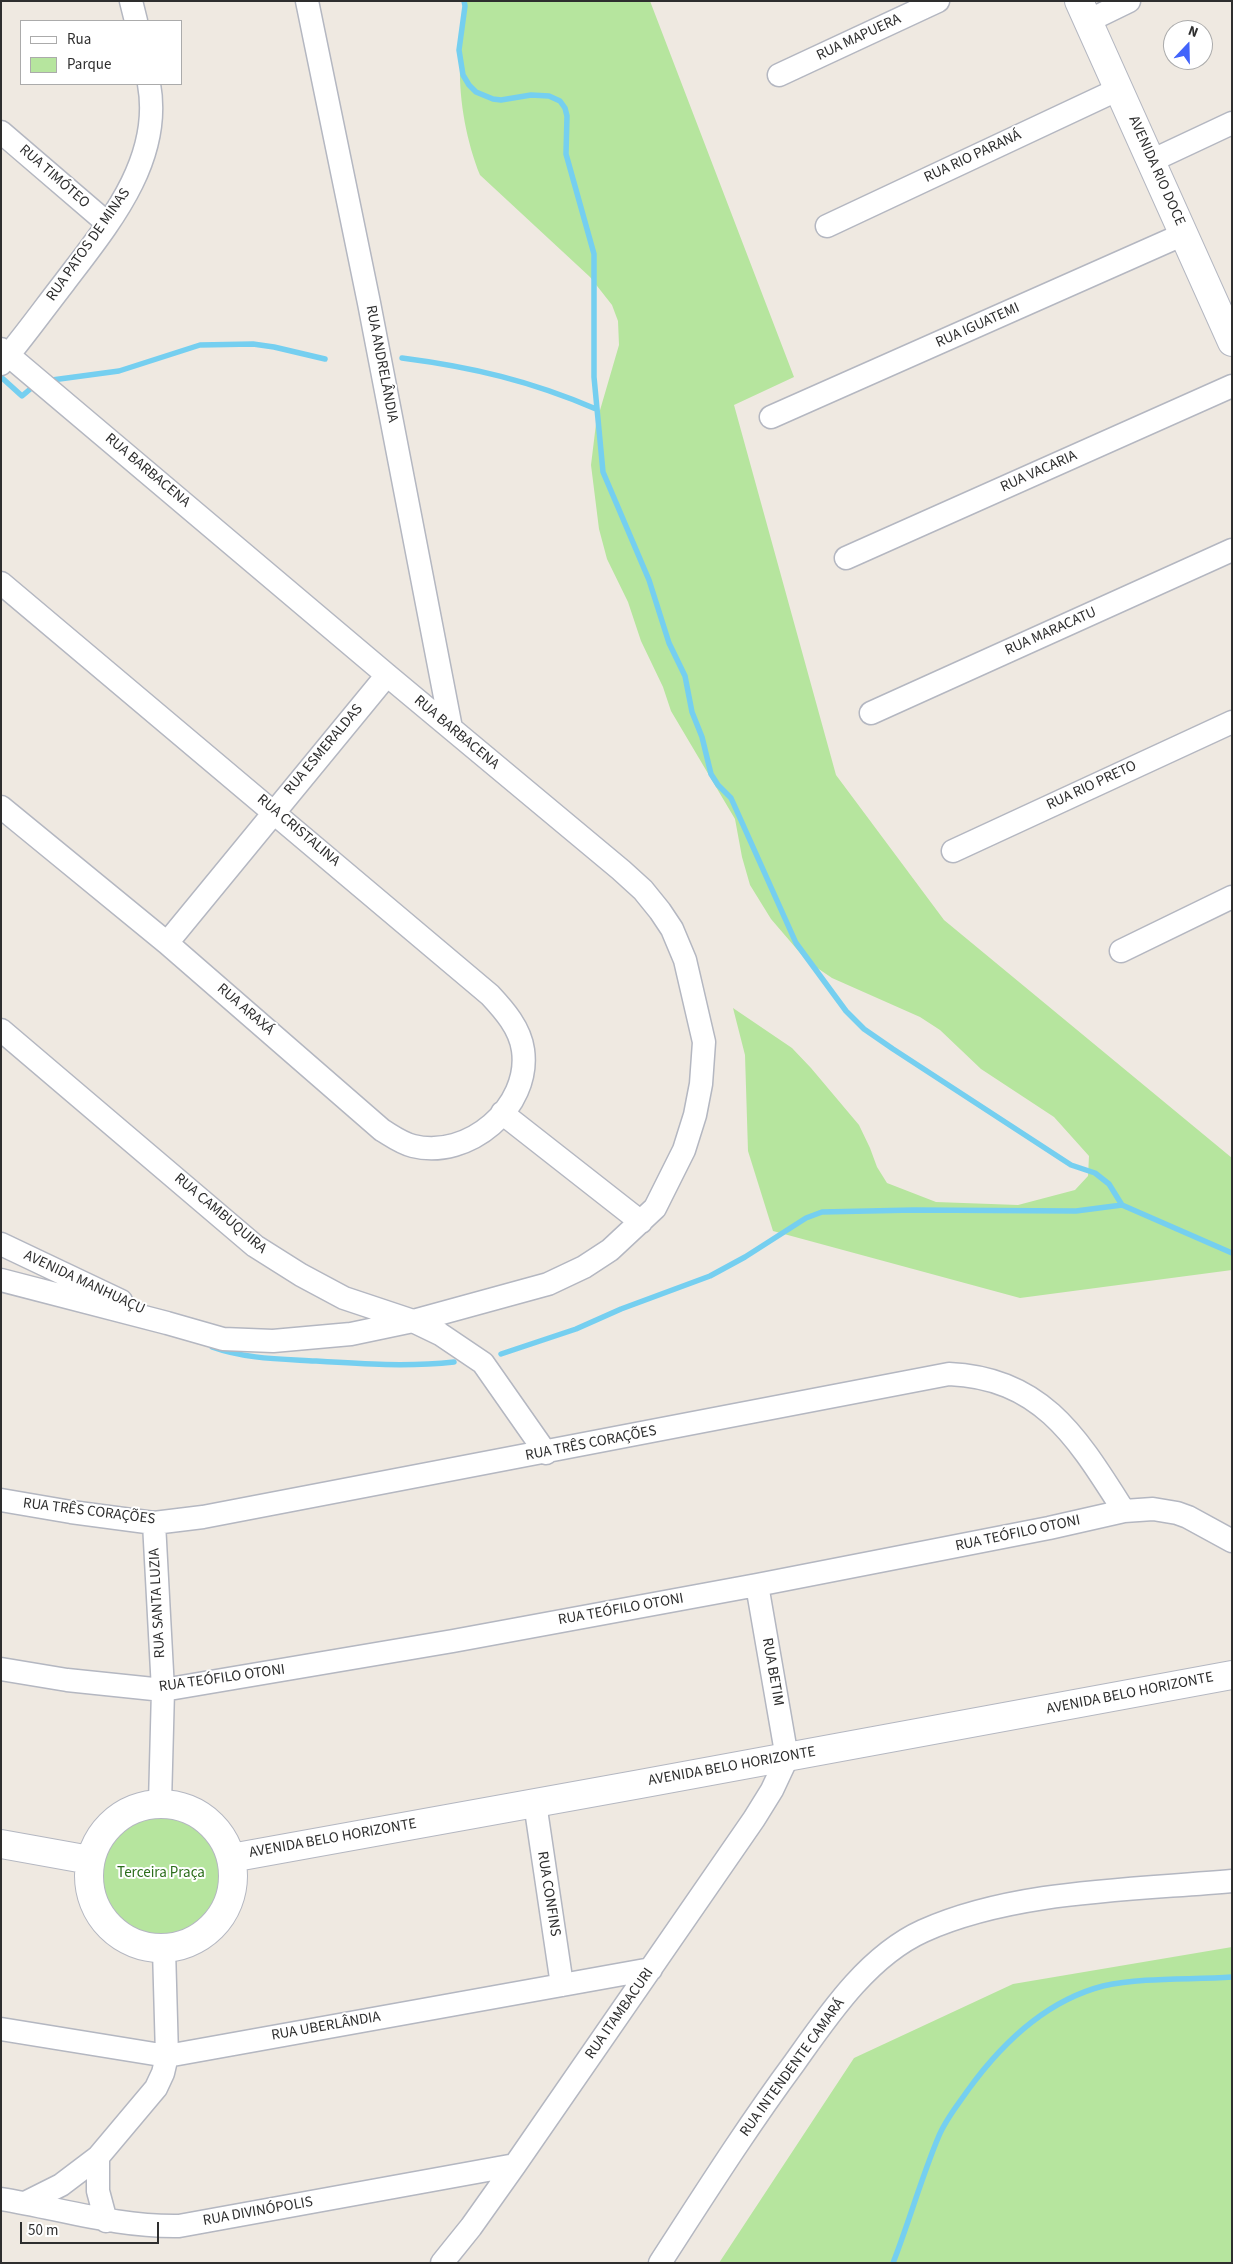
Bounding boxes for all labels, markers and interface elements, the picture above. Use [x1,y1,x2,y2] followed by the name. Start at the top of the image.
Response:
[814,11,904,65] street label: RUA MAPUERA
[20,20,182,85] legend
[1163,20,1213,70] north arrow
[1185,21,1201,43] text: N
[67,29,91,50] text: Rua
[67,54,111,75] text: Parque
[1124,113,1188,229] street label: AVENIDA RIO DOCE
[922,127,1024,187] street label: RUA RIO PARANÁ
[15,142,93,212] street label: RUA TIMÓTEO
[43,185,135,305] street label: RUA PATOS DE MINAS
[933,300,1023,352] street label: RUA IGUATEMI
[361,304,401,424] street label: RUA ANDRELÂNDIA
[101,430,193,512] street label: RUA BARBACENA
[998,447,1080,497] street label: RUA VACARIA
[1002,604,1100,660] street label: RUA MARACATU
[410,692,502,774] street label: RUA BARBACENA
[281,701,367,799] street label: RUA ESMERALDAS
[1044,757,1140,815] street label: RUA RIO PRETO
[253,791,343,871] street label: RUA CRISTALINA
[213,980,277,1040] street label: RUA ARAXÁ
[170,1170,270,1258] street label: RUA CAMBUQUIRA
[21,1247,147,1319] street label: AVENIDA MANHUAÇU
[524,1422,658,1466] street label: RUA TRÊS CORAÇÕES
[22,1495,156,1529] street label: RUA TRÊS CORAÇÕES
[954,1512,1082,1556] street label: RUA TEÓFILO OTONI
[146,1547,170,1659] street label: RUA SANTA LUZIA
[557,1590,685,1630] street label: RUA TEÓFILO OTONI
[757,1637,787,1707] street label: RUA BETIM
[158,1661,286,1697] street label: RUA TEÓFILO OTONI
[1045,1669,1215,1719] street label: AVENIDA BELO HORIZONTE
[647,1743,817,1791] street label: AVENIDA BELO HORIZONTE
[248,1815,418,1863] street label: AVENIDA BELO HORIZONTE
[532,1850,564,1938] street label: RUA CONFINS
[117,1865,205,1883] park label: Terceira Praça
[582,1965,658,2063] street label: RUA ITAMBACURI
[737,1995,849,2141] street label: RUA INTENDENTE CAMARÁ
[270,2009,382,2045] street label: RUA UBERLÂNDIA
[202,2193,314,2231] street label: RUA DIVINÓPOLIS
[22,2212,161,2244] scale bar
[28,2220,58,2241] text: 50 m

